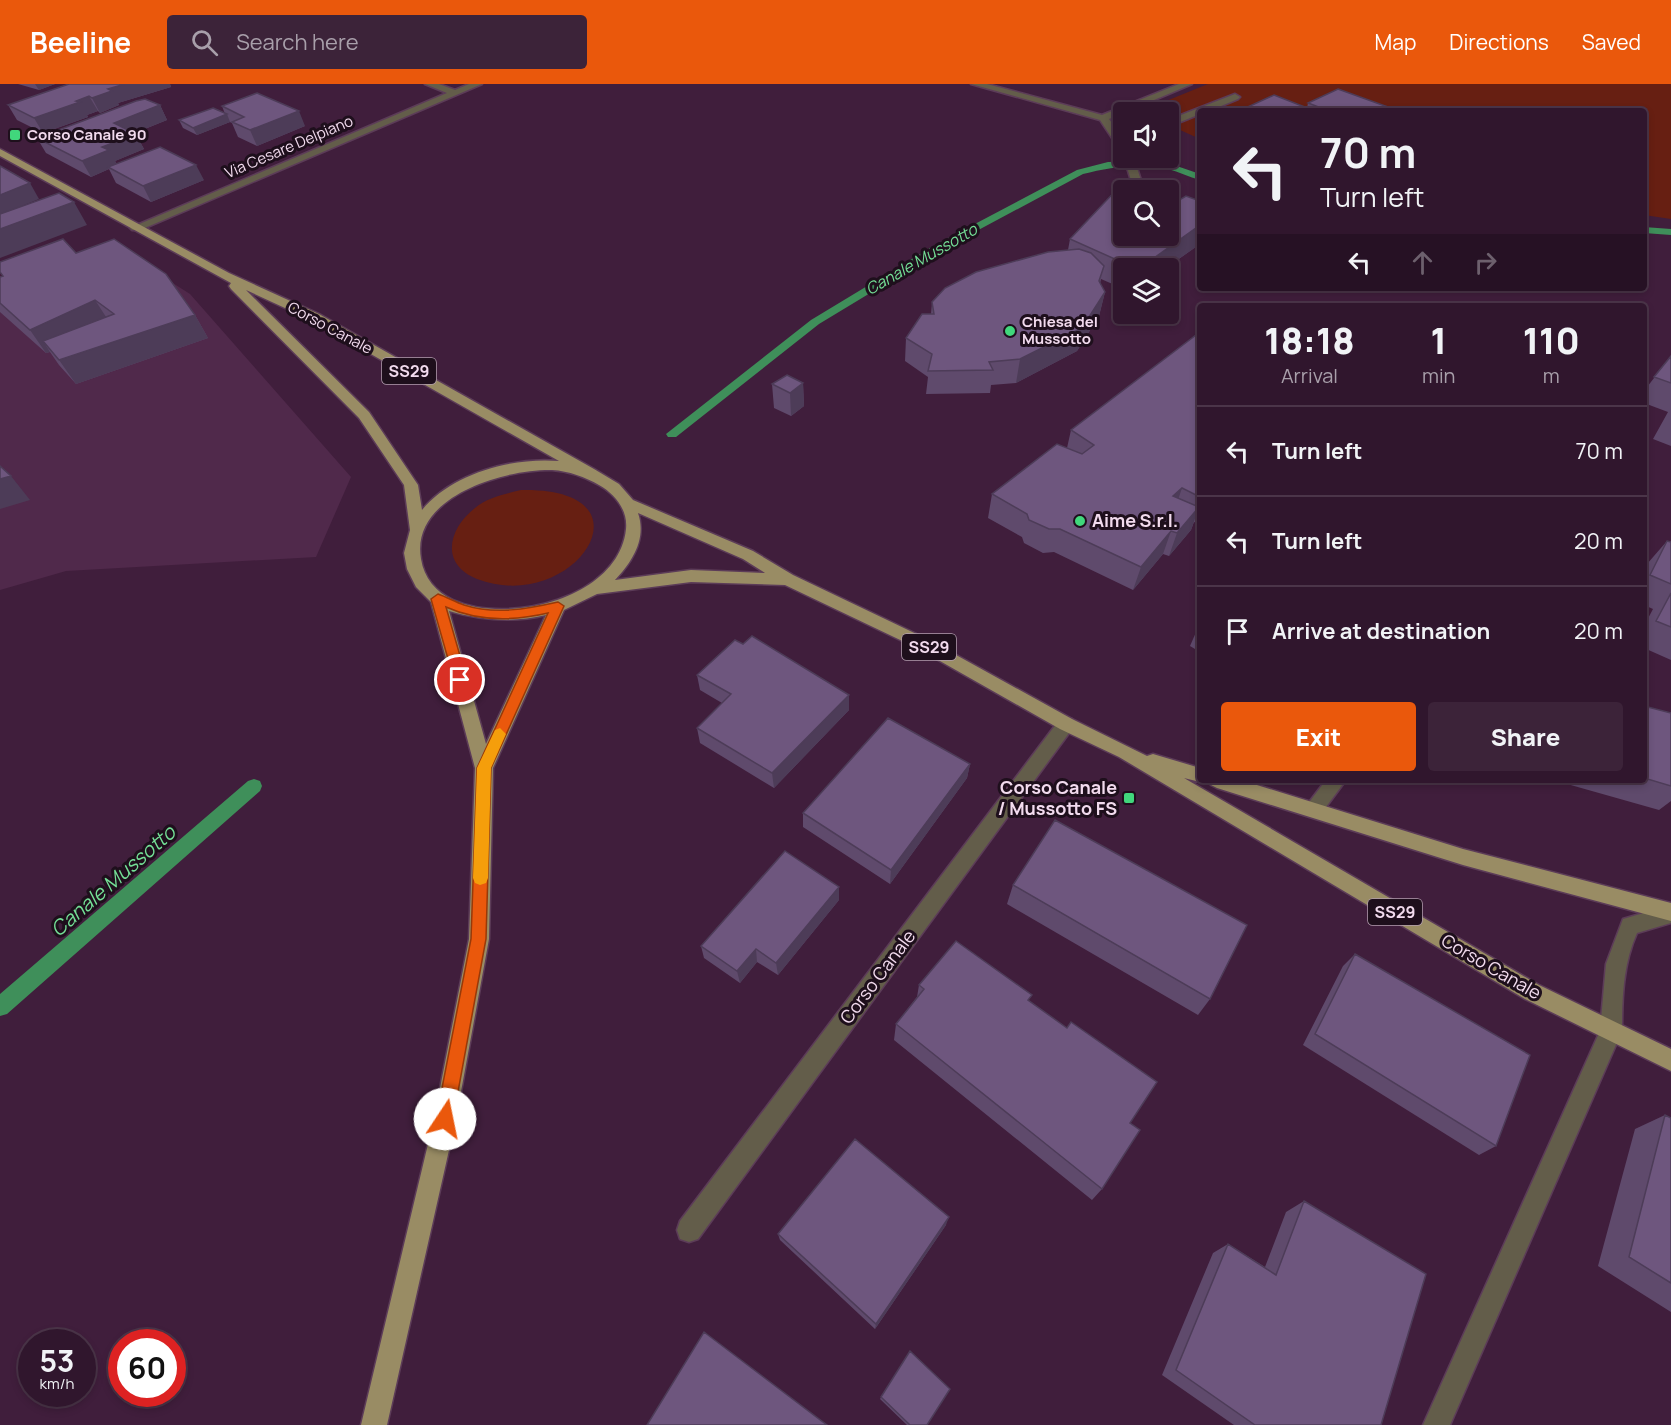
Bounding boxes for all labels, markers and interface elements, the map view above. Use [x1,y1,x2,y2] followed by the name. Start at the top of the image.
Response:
[167,15,587,69] search box
[30,23,131,61] text: Beeline
[188,26,221,59] icon: search
[236,27,359,57] text: Search here
[1375,28,1416,56] text: Map
[1449,28,1549,56] text: Directions
[1582,28,1641,56] text: Saved
[1113,102,1179,324] map controls
[1113,102,1179,168] button: sound
[222,110,356,183] street label: Via Cesare Delpiano
[1320,123,1416,181] text: 70 m
[27,124,147,145] place label: Corso Canale 90
[8,128,22,142] marker: Corso Canale 90
[1221,132,1299,210] icon: left
[1320,178,1424,215] text: Turn left
[1113,180,1179,246] button: search
[861,217,982,300] water label: Canale Mussotto
[1343,246,1376,279] icon: left
[1406,246,1439,279] icon: ahead
[1469,246,1502,279] icon: right
[1113,258,1179,324] button: layers
[284,296,376,359] street label: Corso Canale
[1022,311,1098,349] place label: Chiesa del Mussotto
[1264,316,1355,365] text: 18:18
[1431,316,1447,365] text: 1
[1523,316,1580,365] text: 110
[1003,324,1017,338] marker: Chiesa del Mussotto
[382,358,436,384] road number: SS29
[1281,362,1338,389] text: Arrival
[1422,362,1455,389] text: min
[1543,362,1560,389] text: m
[1221,435,1254,468] icon: left
[1272,436,1362,466] text: Turn left
[1575,436,1623,466] text: 70 m
[1092,508,1178,532] place label: Aime S.r.l.
[1073,514,1087,528] marker: Aime S.r.l.
[1221,525,1254,558] icon: left
[1272,526,1362,556] text: Turn left
[1574,526,1623,556] text: 20 m
[1221,615,1254,648] icon: arrive
[1272,616,1490,646] text: Arrive at destination
[1574,616,1623,646] text: 20 m
[902,634,956,660] road number: SS29
[434,654,485,705] pin
[443,663,476,696] icon: arrive
[1221,702,1416,771] button: Exit
[1428,702,1623,771] button: Share
[998,775,1117,820] place label: Corso Canale / Mussotto FS
[1122,791,1136,805] marker: Corso Canale / Mussotto FS
[45,818,182,942] water label: Canale Mussotto
[1368,899,1422,925] road number: SS29
[834,925,920,1028] street label: Corso Canale
[1437,928,1546,1004] street label: Corso Canale
[413,1087,477,1151] position arrow
[108,1329,186,1407] speed limit sign: 60
[39,1340,75,1381] text: 53
[40,1373,74,1394] text: km/h

